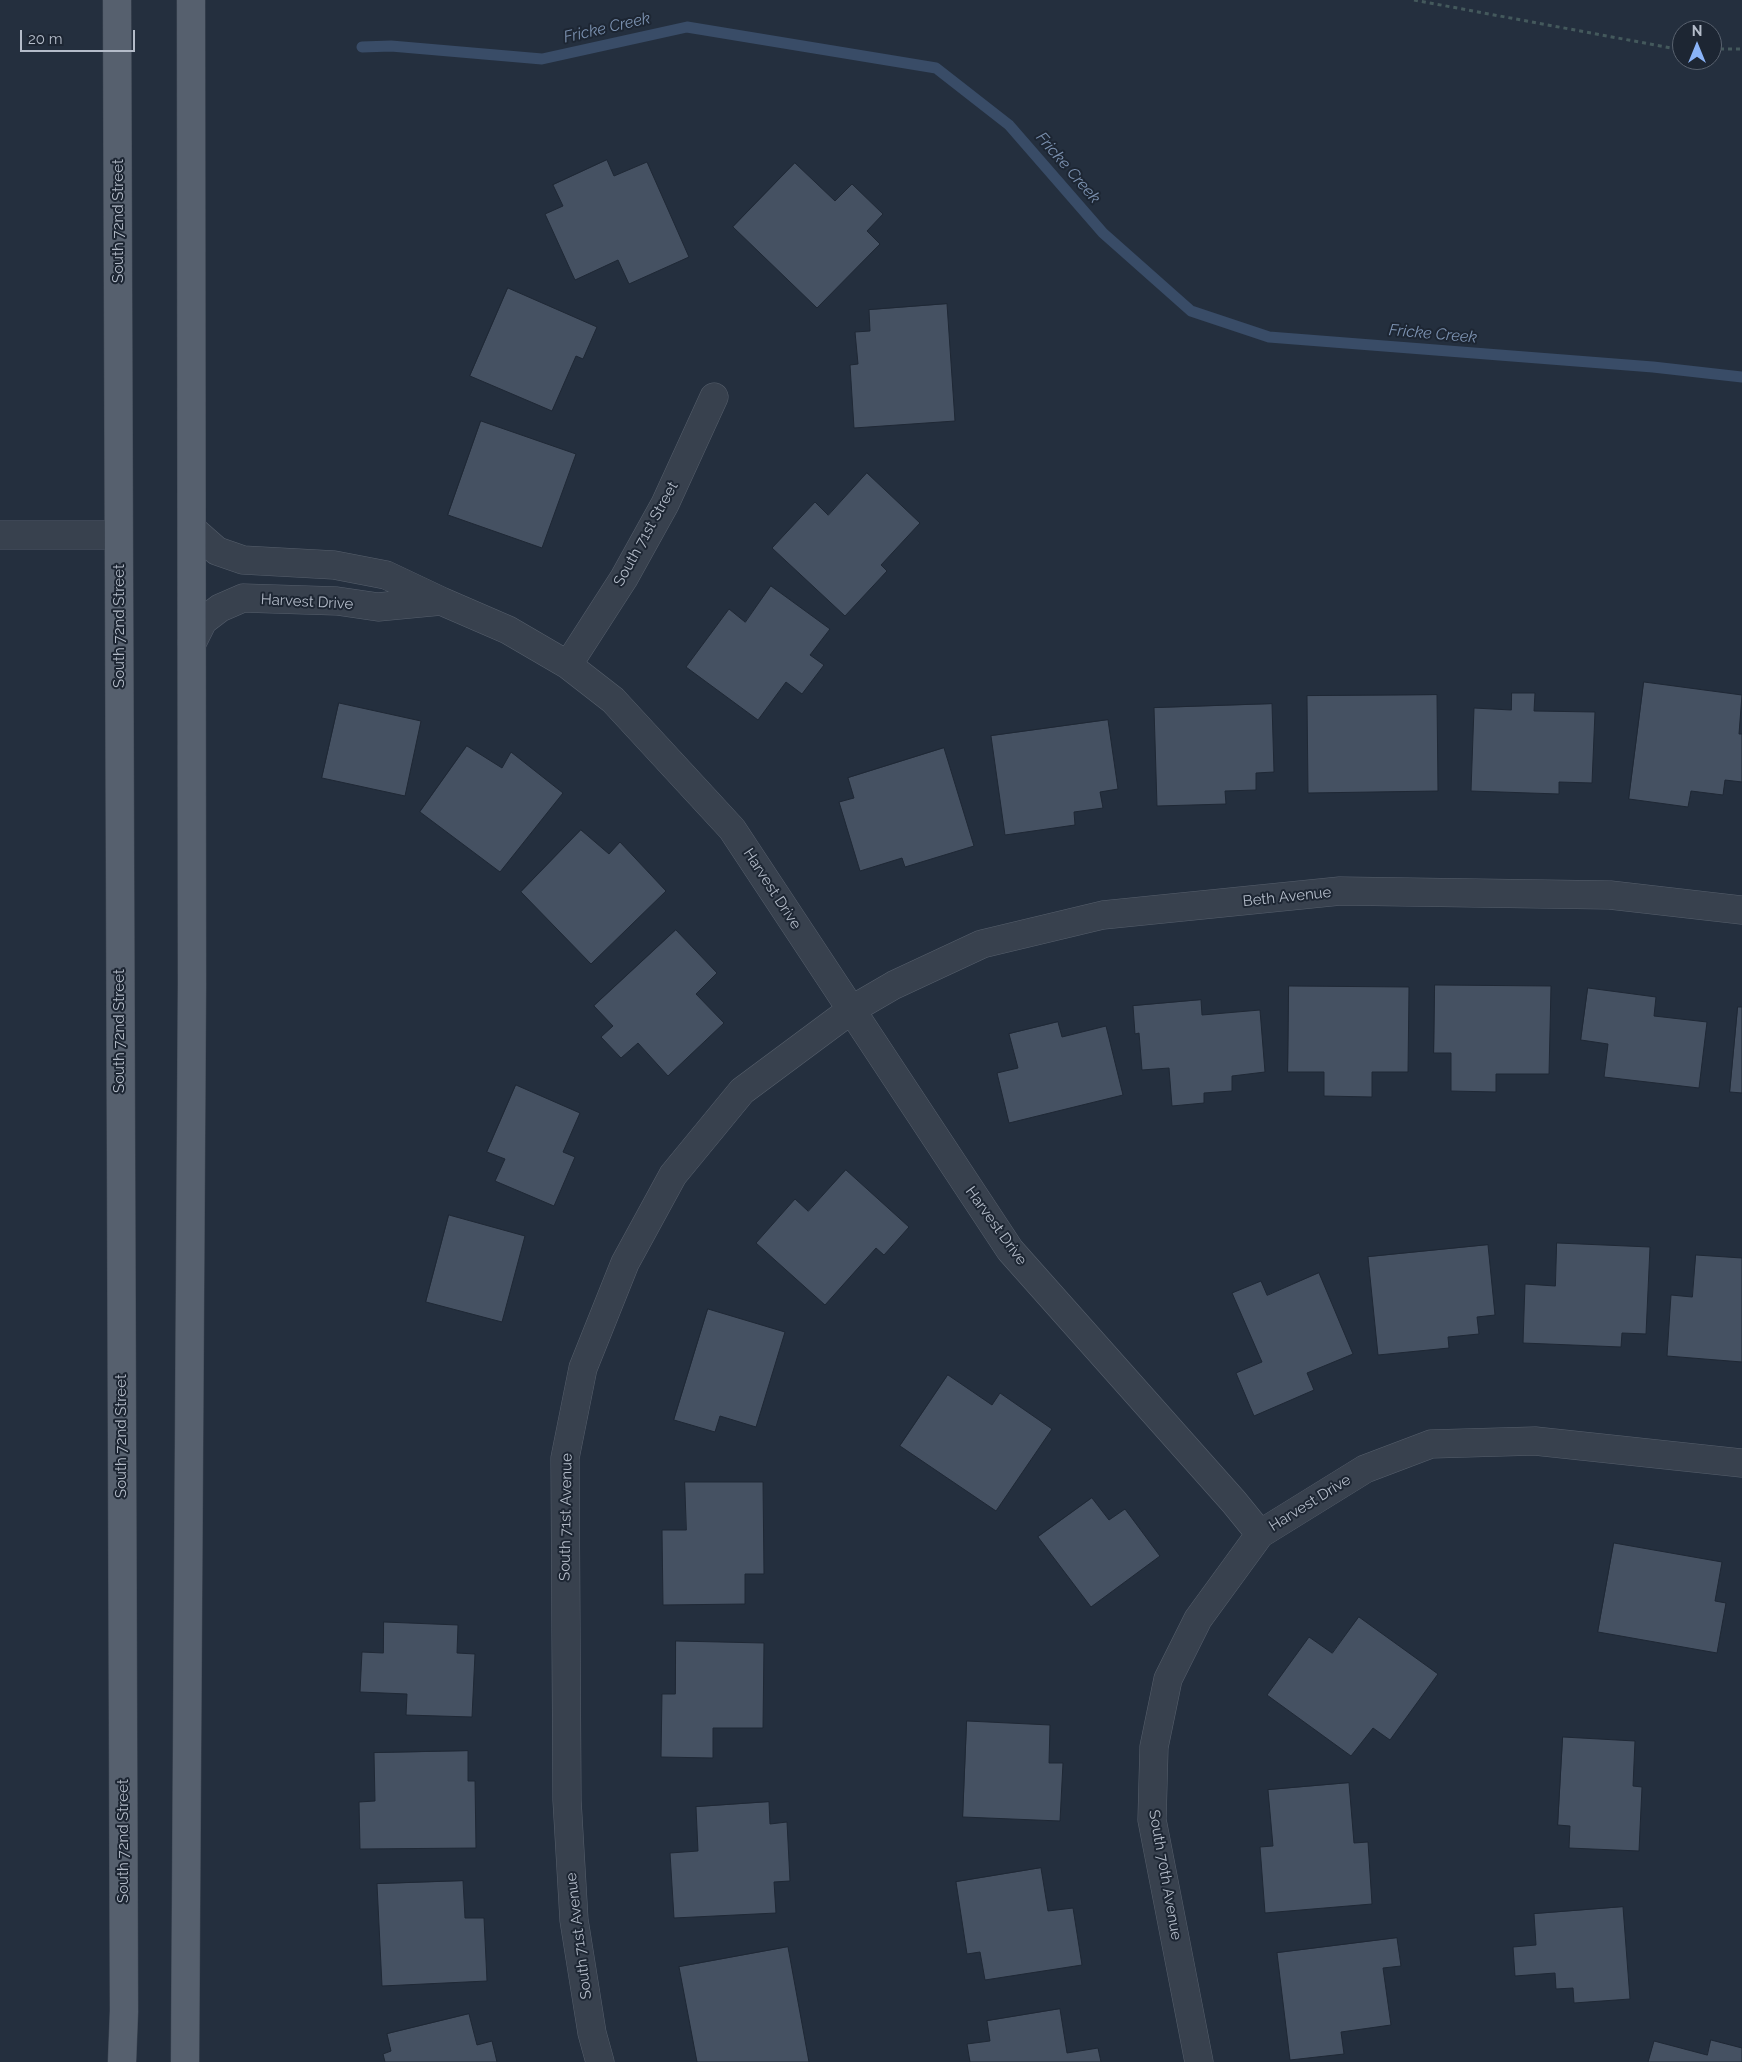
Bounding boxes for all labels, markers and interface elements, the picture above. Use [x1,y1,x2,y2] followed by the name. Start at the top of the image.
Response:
[562,9,652,47] water label: Fricke Creek
[22,20,138,52] scale bar
[1672,20,1722,70] north arrow
[1692,23,1702,39] text: N
[28,30,63,48] text: 20 m
[1032,128,1104,208] water label: Fricke Creek
[109,159,127,283] street label: South 72nd Street
[1388,321,1478,347] water label: Fricke Creek
[610,479,682,589] street label: South 71st Street
[110,564,128,688] street label: South 72nd Street
[260,591,354,613] street label: Harvest Drive
[739,845,805,933] street label: Harvest Drive
[1242,883,1332,911] street label: Beth Avenue
[110,969,128,1093] street label: South 72nd Street
[961,1183,1031,1269] street label: Harvest Drive
[112,1374,130,1498] street label: South 72nd Street
[556,1453,576,1581] street label: South 71st Avenue
[1266,1471,1354,1535] street label: Harvest Drive
[114,1779,132,1903] street label: South 72nd Street
[1145,1808,1185,1942] street label: South 70th Avenue
[562,1872,596,2000] street label: South 71st Avenue

